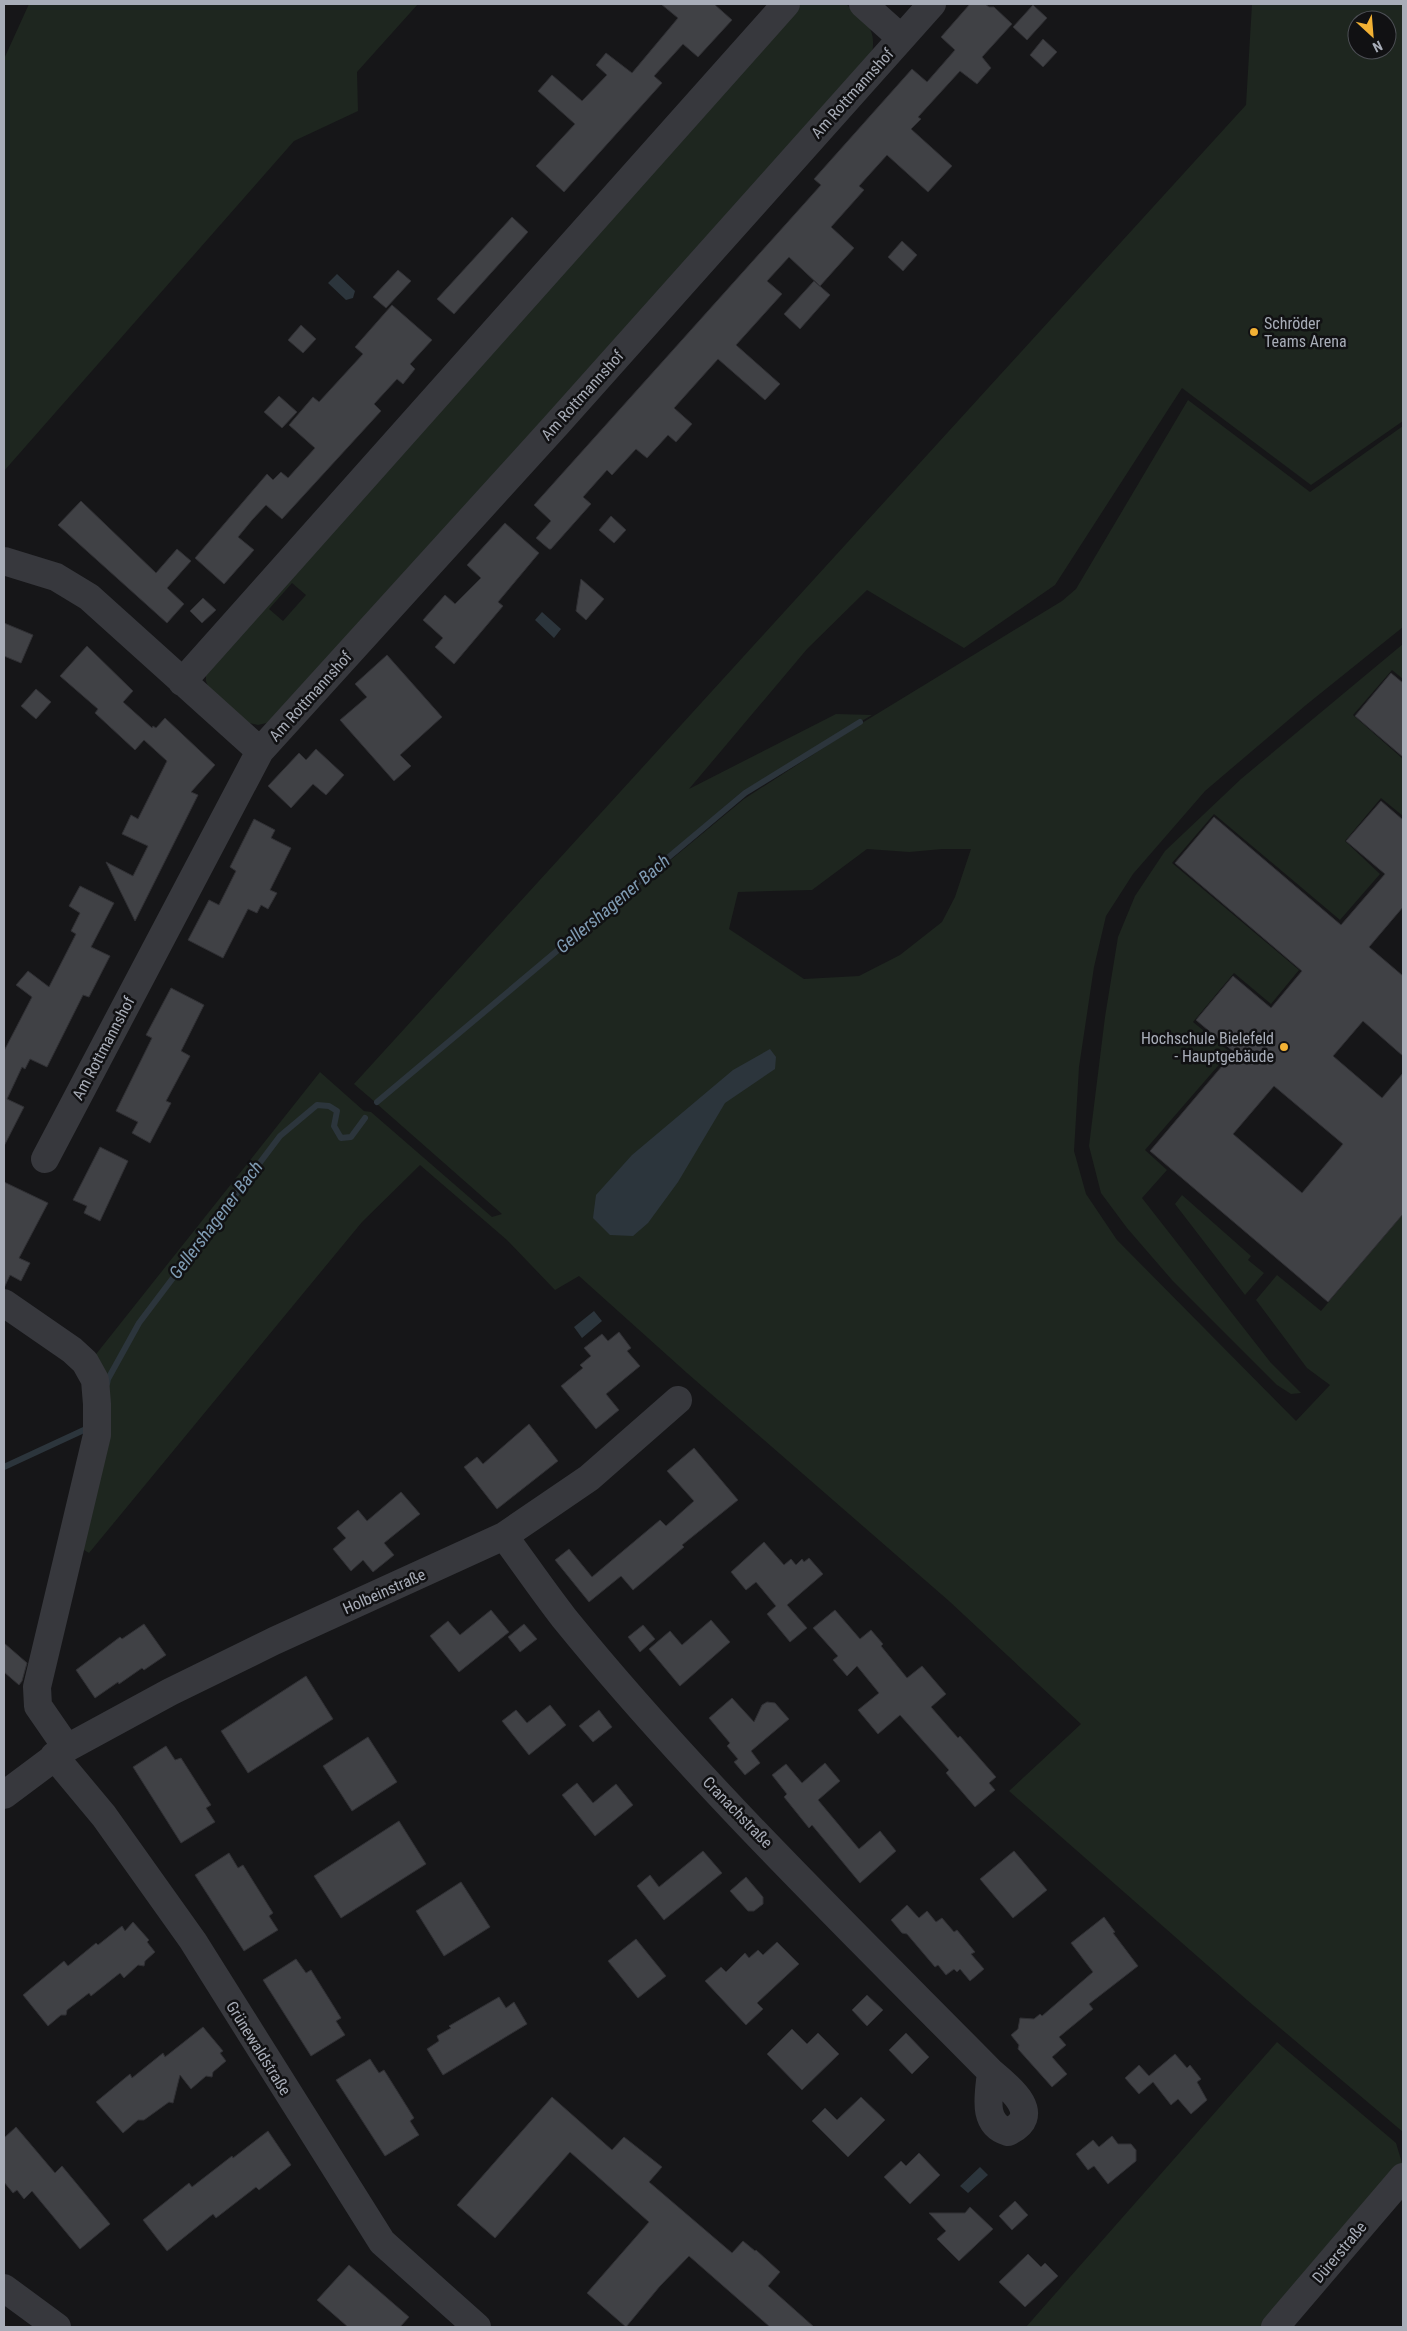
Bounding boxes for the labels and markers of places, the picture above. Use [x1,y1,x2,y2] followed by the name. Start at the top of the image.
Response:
[1264,314,1347,351] place label: Schröder Teams Arena
[1248,326,1260,338] marker: Schröder Teams Arena
[1141,1029,1274,1066] place label: Hochschule Bielefeld - Hauptgebäude
[1278,1041,1290,1053] marker: Hochschule Bielefeld - Hauptgebäude

